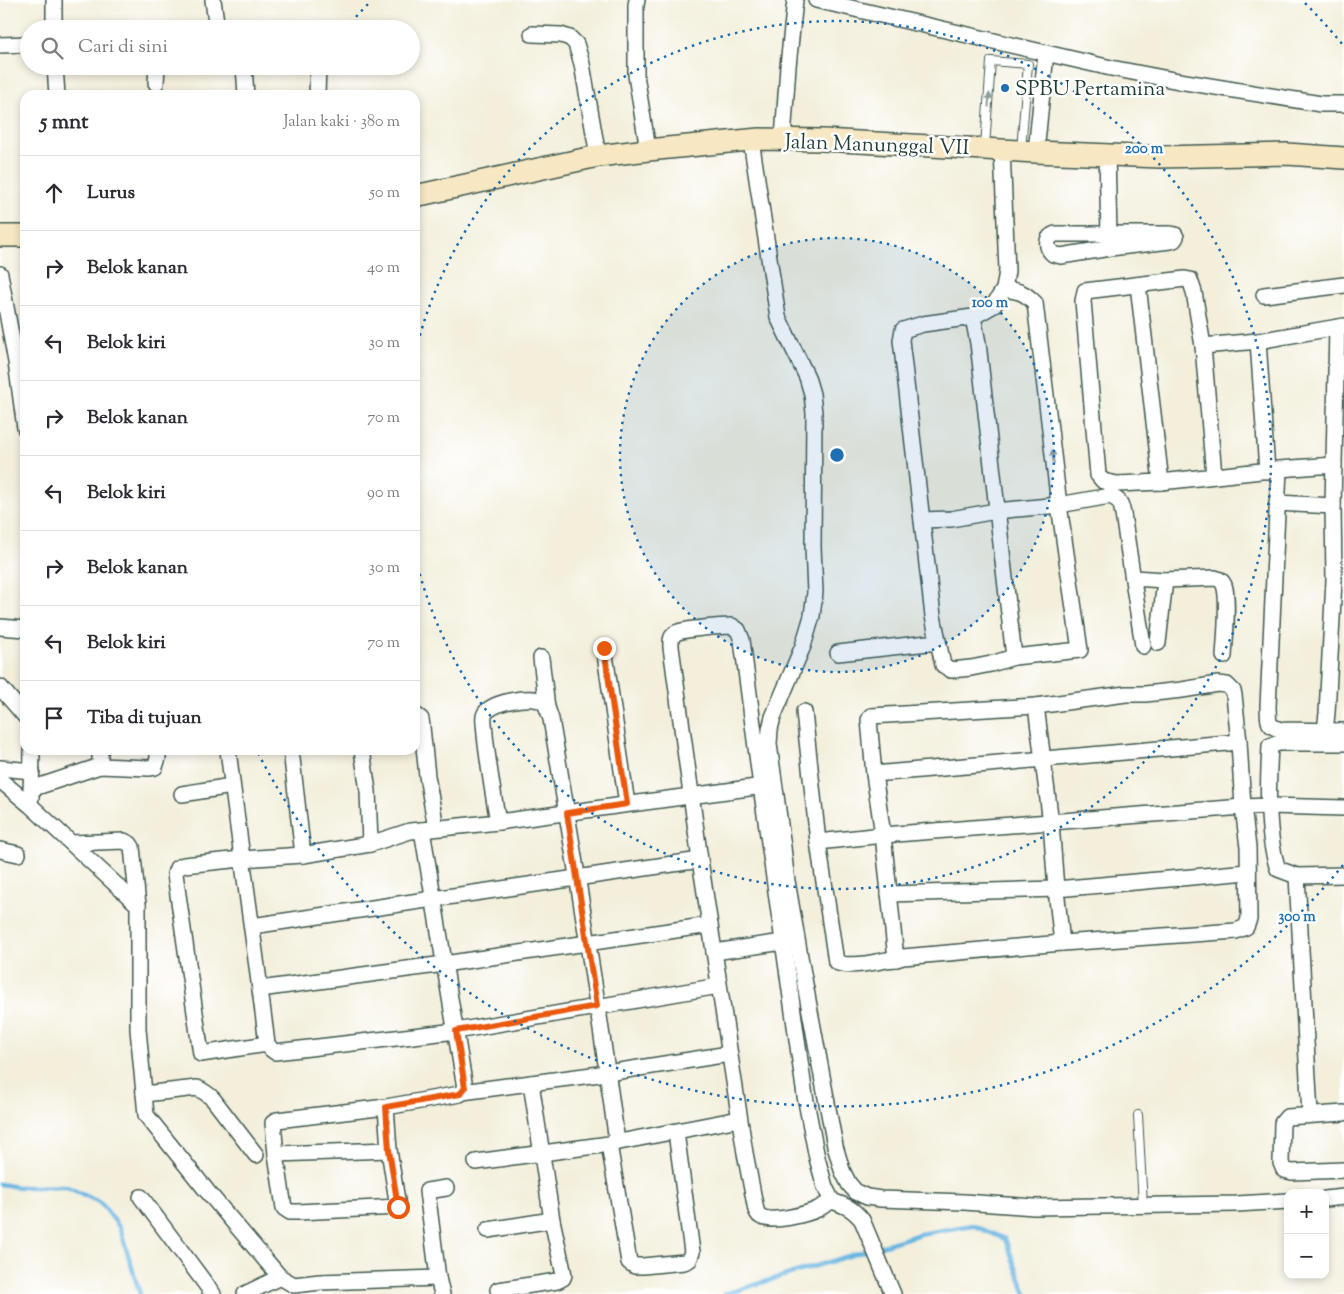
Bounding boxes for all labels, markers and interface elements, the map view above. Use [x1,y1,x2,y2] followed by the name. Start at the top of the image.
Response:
[20,20,420,75] search box
[38,34,66,62] icon: search
[78,34,168,61] text: Cari di sini
[1015,75,1165,105] place label: SPBU Pertamina
[999,82,1011,94] marker: SPBU Pertamina
[985,92,993,108] one-way arrow
[40,108,88,138] text: 5 mnt
[284,111,400,134] text: Jalan kaki · 380 m
[783,128,970,164] street label: Jalan Manunggal VII
[1125,139,1164,160] text: 200 m
[40,179,68,207] icon: ahead
[87,180,135,207] text: Lurus
[369,182,400,205] text: 50 m
[40,254,68,282] icon: right
[87,255,188,282] text: Belok kanan
[367,257,400,280] text: 40 m
[972,293,1009,314] text: 100 m
[40,329,68,357] icon: left
[87,330,166,357] text: Belok kiri
[369,332,400,355] text: 30 m
[40,404,68,432] icon: right
[87,405,188,432] text: Belok kanan
[367,407,400,430] text: 70 m
[828,446,846,464] centre of rings
[1049,448,1057,464] one-way arrow
[40,479,68,507] icon: left
[87,480,166,507] text: Belok kiri
[367,482,400,505] text: 90 m
[40,554,68,582] icon: right
[87,555,188,582] text: Belok kanan
[369,557,400,580] text: 30 m
[40,629,68,657] icon: left
[87,630,166,657] text: Belok kiri
[367,632,400,655] text: 70 m
[593,637,616,660] route end
[40,704,68,732] icon: arrive
[87,705,202,732] text: Tiba di tujuan
[1278,907,1316,928] text: 300 m
[1284,1189,1329,1279] map controls
[1284,1189,1329,1234] button: +
[387,1196,410,1219] route start
[1284,1234,1329,1279] button: −

